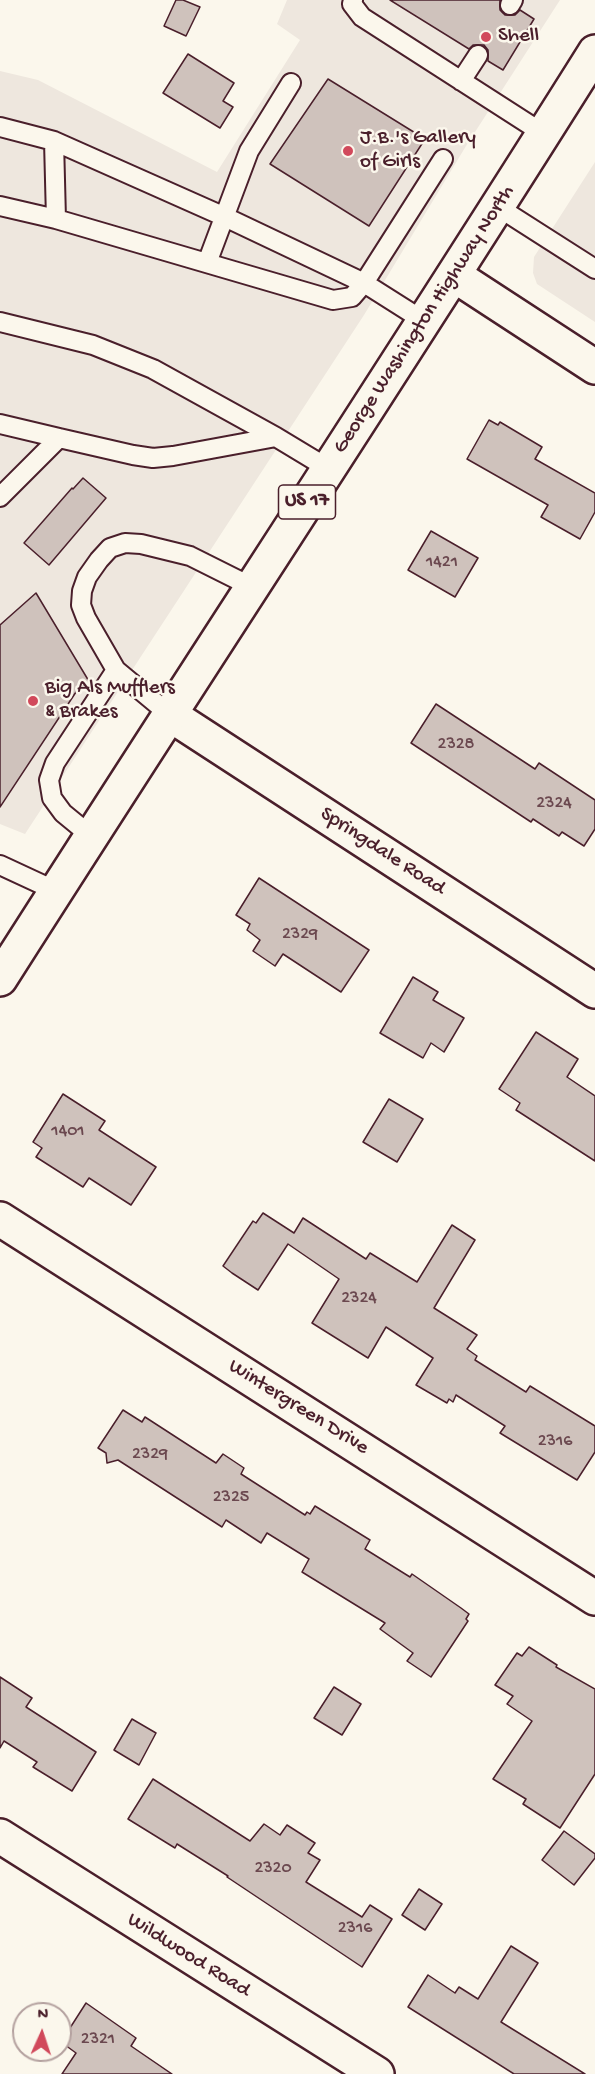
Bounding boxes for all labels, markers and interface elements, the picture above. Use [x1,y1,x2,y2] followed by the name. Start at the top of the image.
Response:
[498,24,539,50] place label: Shell
[479,30,493,44] marker: Shell
[360,126,476,176] place label: J.B.'s Gallery of Girls
[341,144,355,158] marker: J.B.'s Gallery of Girls
[329,181,521,459] street label: George Washington Highway North
[278,485,336,519] road number: US 17
[426,552,458,574] house number: 1421
[45,676,175,726] place label: Big Als Mufflers & Brakes
[26,694,40,708] marker: Big Als Mufflers & Brakes
[438,734,474,756] house number: 2328
[536,793,572,815] house number: 2324
[315,802,449,902] street label: Springdale Road
[282,924,318,946] house number: 2329
[51,1121,85,1143] house number: 1401
[341,1288,377,1310] house number: 2324
[223,1355,373,1461] street label: Wintergreen Drive
[538,1431,572,1453] house number: 2316
[132,1444,168,1466] house number: 2329
[213,1487,249,1509] house number: 2325
[254,1858,292,1880] house number: 2320
[122,1908,254,2004] street label: Wildwood Road
[338,1918,372,1940] house number: 2316
[12,2002,72,2062] north arrow
[37,2006,49,2025] text: N
[81,2029,115,2051] house number: 2321

